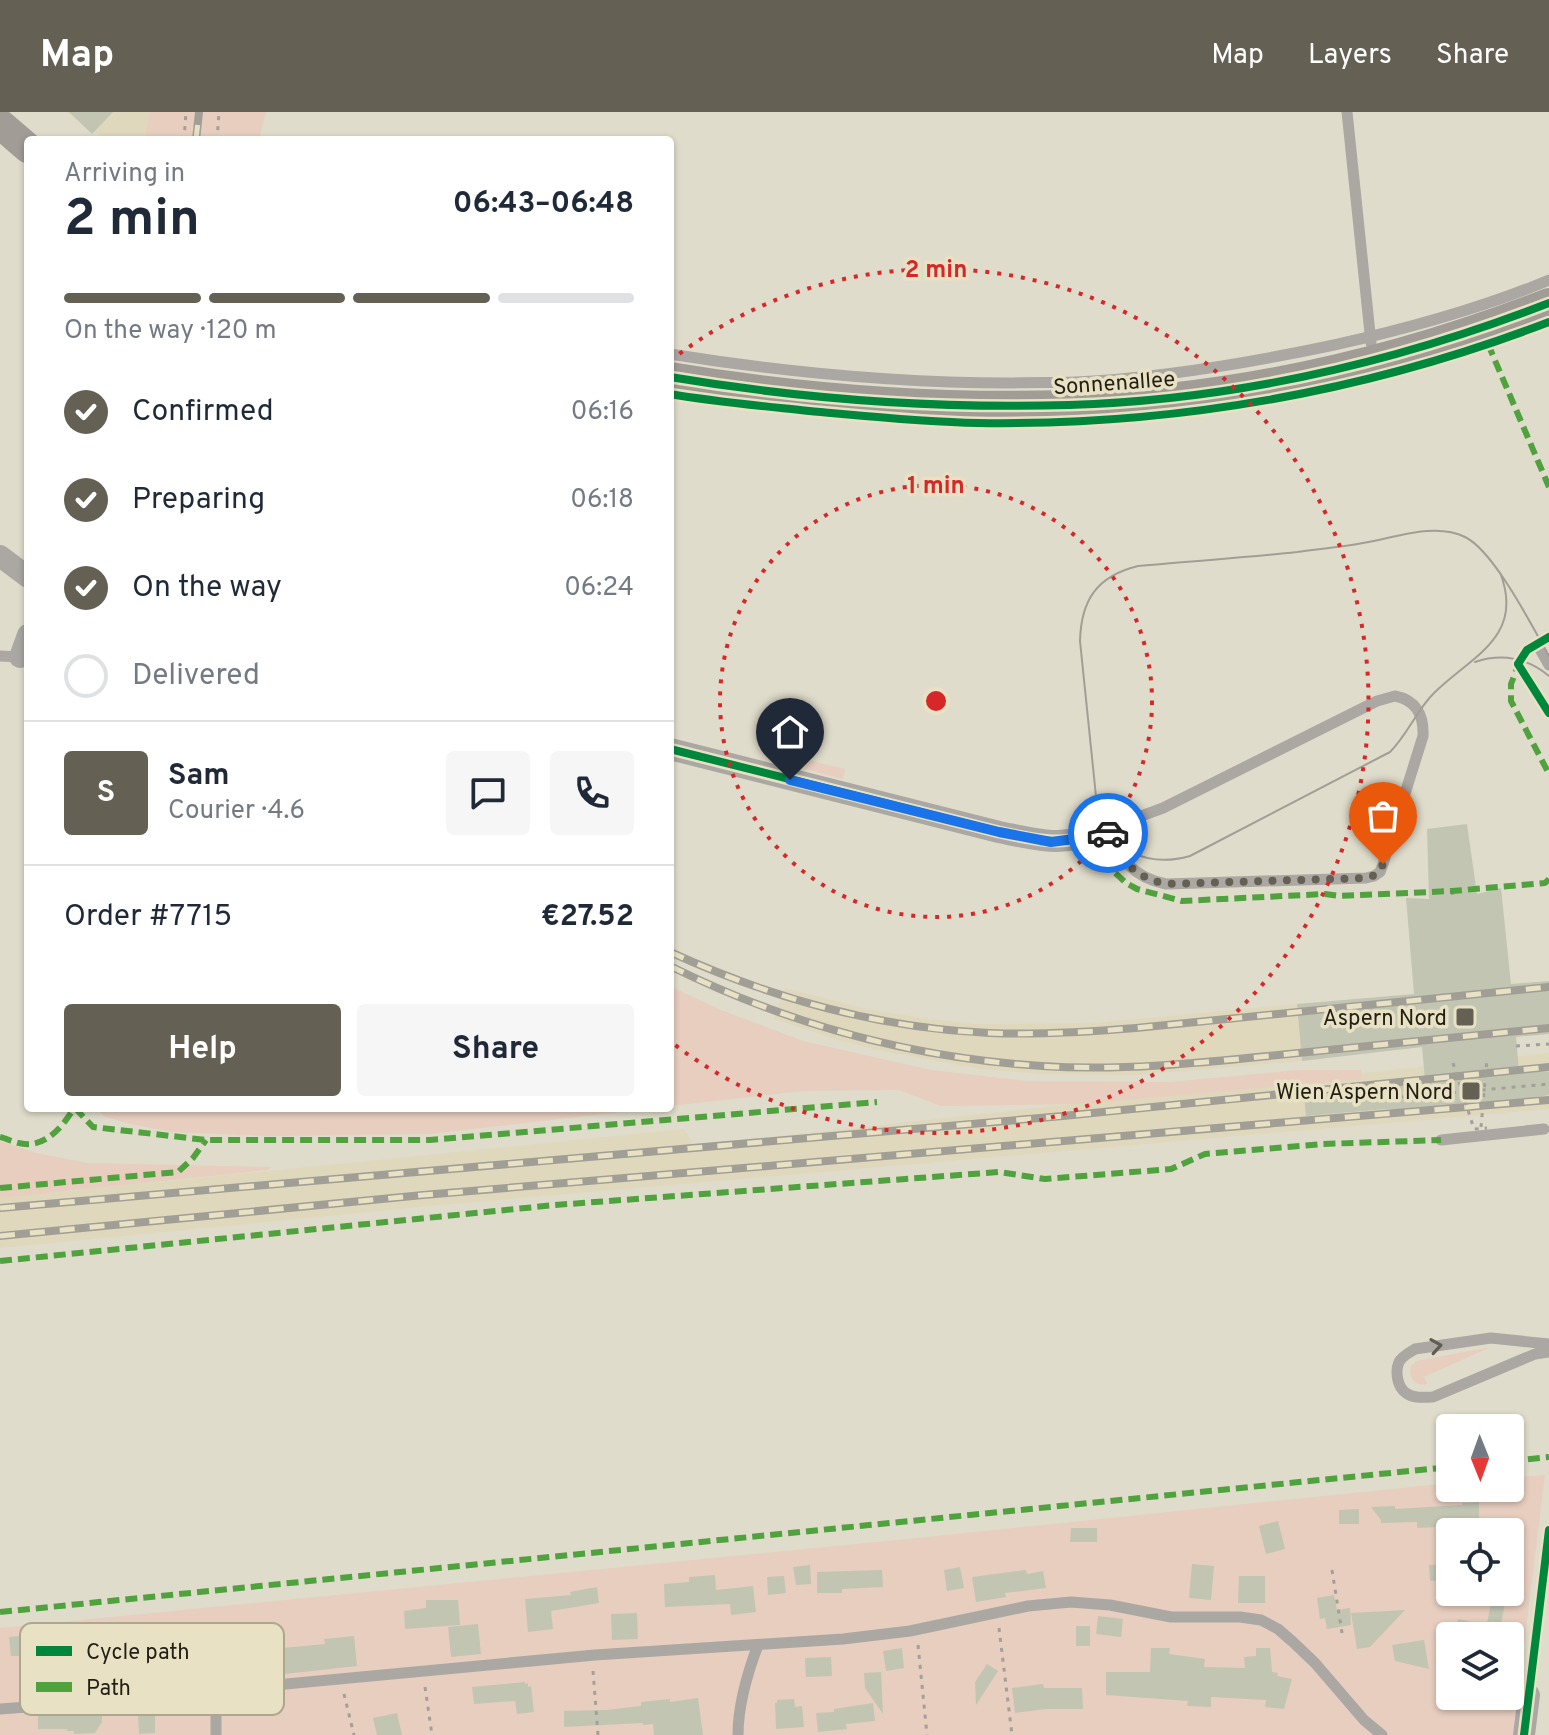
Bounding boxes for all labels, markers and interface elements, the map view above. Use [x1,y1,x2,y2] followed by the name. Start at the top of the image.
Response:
[40,32,114,81] text: Map
[1211,38,1264,74] text: Map
[1308,38,1392,74] text: Layers
[1436,38,1509,74] text: Share
[64,158,185,191] text: Arriving in
[453,186,634,223] text: 06:43–06:48
[64,188,200,254] text: 2 min
[905,256,967,286] text: 2 min
[64,315,277,348] text: On the way · 120 m
[1052,367,1176,402] street label: Sonnenallee
[64,390,108,434] icon: check
[132,394,274,431] text: Confirmed
[571,396,634,429] text: 06:16
[907,472,965,502] text: 1 min
[64,478,108,522] icon: check
[132,482,265,519] text: Preparing
[570,484,634,517] text: 06:18
[64,566,108,610] icon: check
[132,570,282,607] text: On the way
[564,572,634,605] text: 06:24
[132,658,260,695] text: Delivered
[922,687,950,715] centre of rings
[756,698,824,780] pin
[768,710,812,754] icon: home
[446,751,530,835] button: chat
[550,751,634,835] button: phone
[168,758,230,795] text: Sam
[97,775,115,812] text: S
[1349,782,1417,864] pin
[1068,793,1148,873] courier
[1361,794,1405,838] icon: bag
[168,795,305,828] text: Courier · 4.6
[1086,811,1130,855] icon: car
[64,899,232,936] text: Order #7715
[541,899,634,936] text: €27.52
[64,1004,341,1096] button: Help
[357,1004,634,1096] button: Share
[1323,1006,1447,1033] place label: Aspern Nord
[1454,1006,1476,1028] marker: Aspern Nord
[1276,1080,1453,1107] place label: Wien Aspern Nord
[1460,1080,1482,1102] marker: Wien Aspern Nord
[1429,1338,1443,1355] one-way arrow
[1436,1414,1524,1502] north arrow
[1436,1414,1524,1710] map controls
[1436,1518,1524,1606] button: locate
[1436,1622,1524,1710] button: layers
[20,1623,284,1715] legend
[86,1640,190,1667] text: Cycle path
[86,1676,131,1703] text: Path

